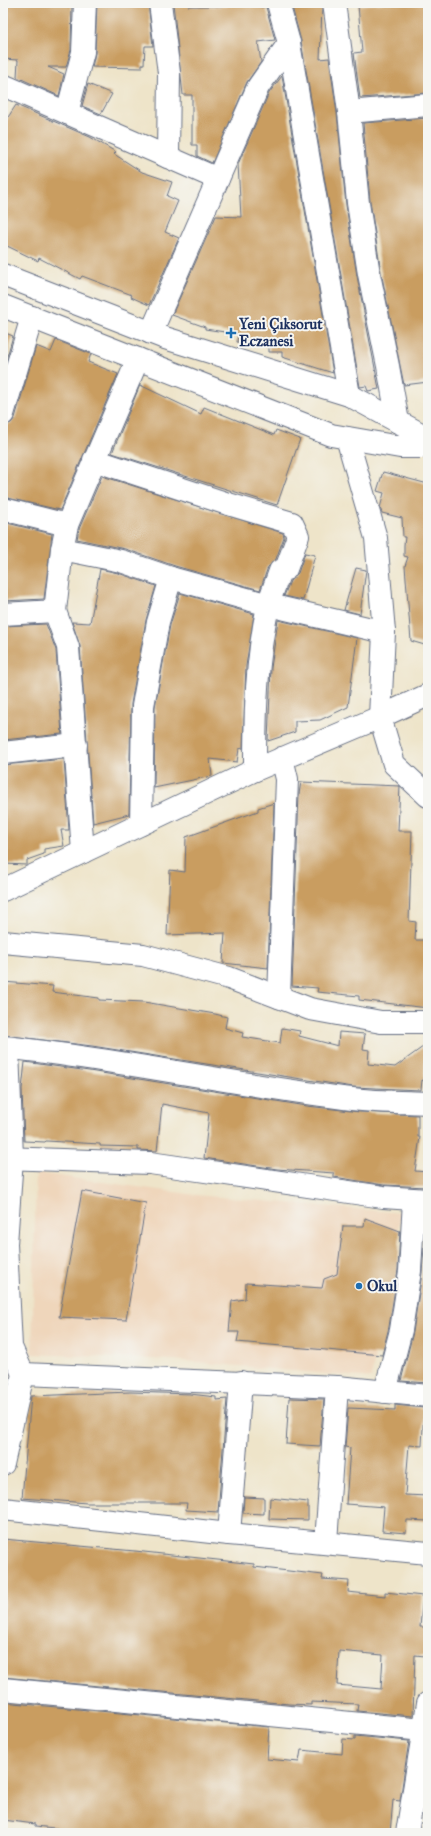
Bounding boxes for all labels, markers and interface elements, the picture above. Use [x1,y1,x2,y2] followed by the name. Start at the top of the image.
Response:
[238,315,323,350] place label: Yeni Çıksorut Eczanesi
[226,328,236,338] marker: Yeni Çıksorut Eczanesi
[367,1277,398,1295] place label: Okul
[354,1281,364,1291] marker: Okul

